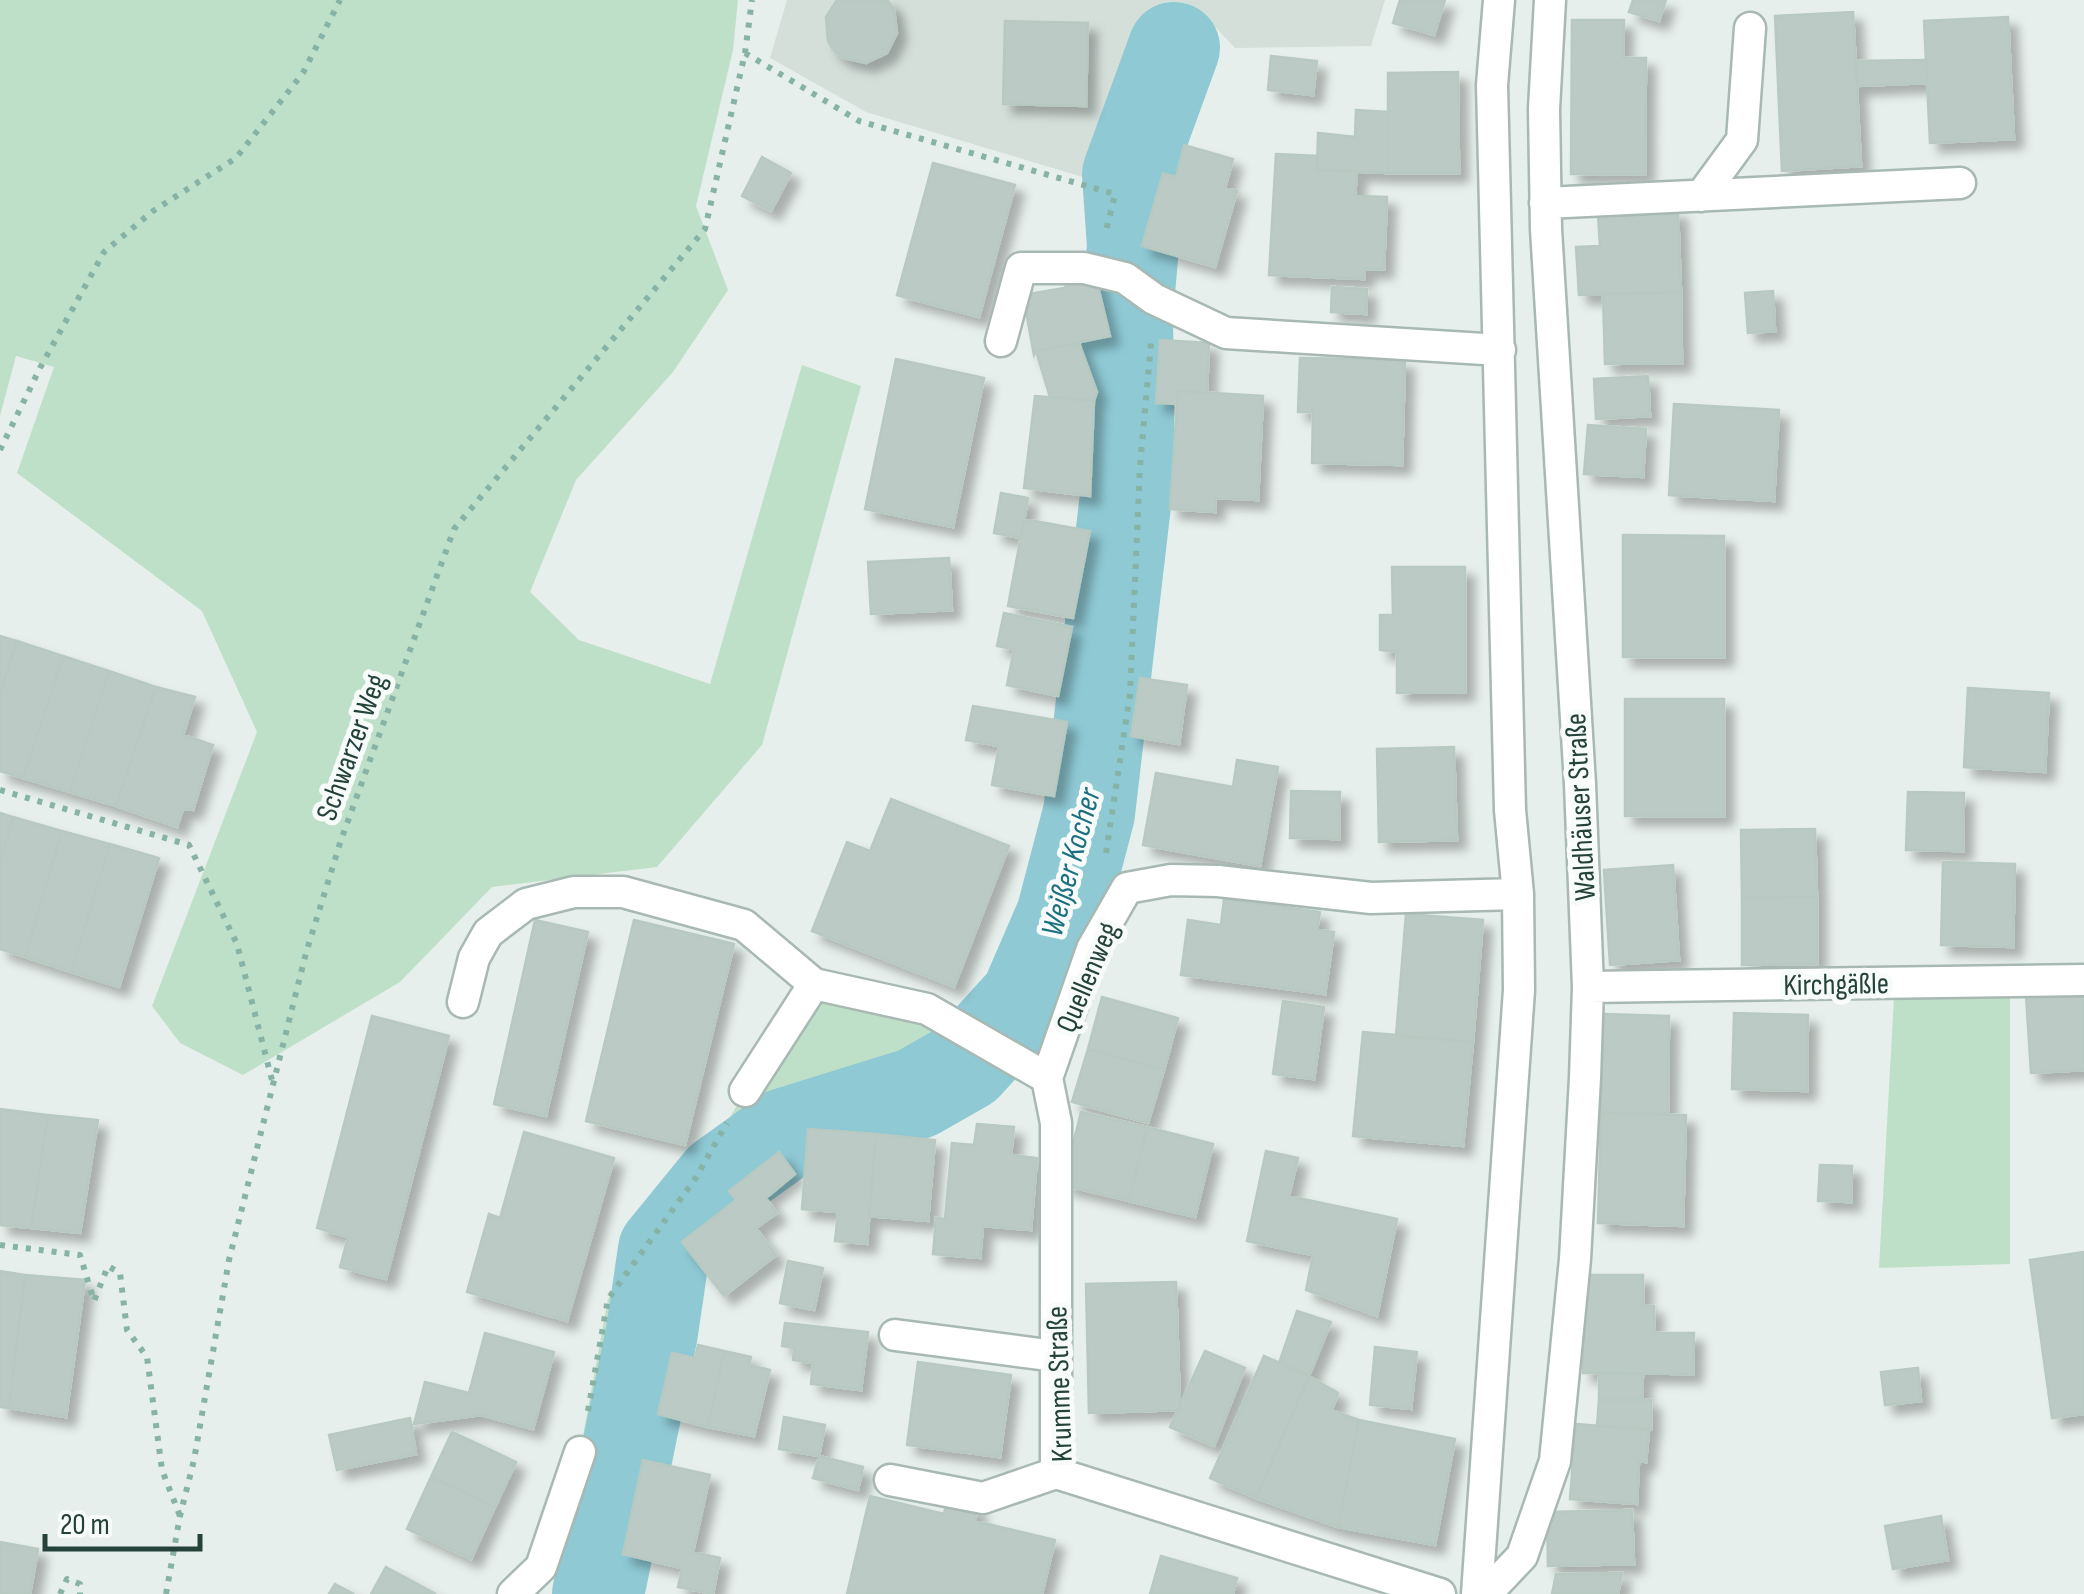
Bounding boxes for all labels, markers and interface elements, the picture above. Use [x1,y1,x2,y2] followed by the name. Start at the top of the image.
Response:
[309,669,395,825] street label: Schwarzer Weg
[1558,712,1604,902] street label: Waldhäuser Straße
[1033,783,1110,941] water label: Weißer Kocher
[1049,917,1127,1038] street label: Quellenweg
[1783,966,1889,1004] street label: Kirchgäßle
[1039,1305,1081,1463] street label: Krumme Straße
[45,1489,200,1551] scale bar
[60,1507,110,1543] text: 20 m

